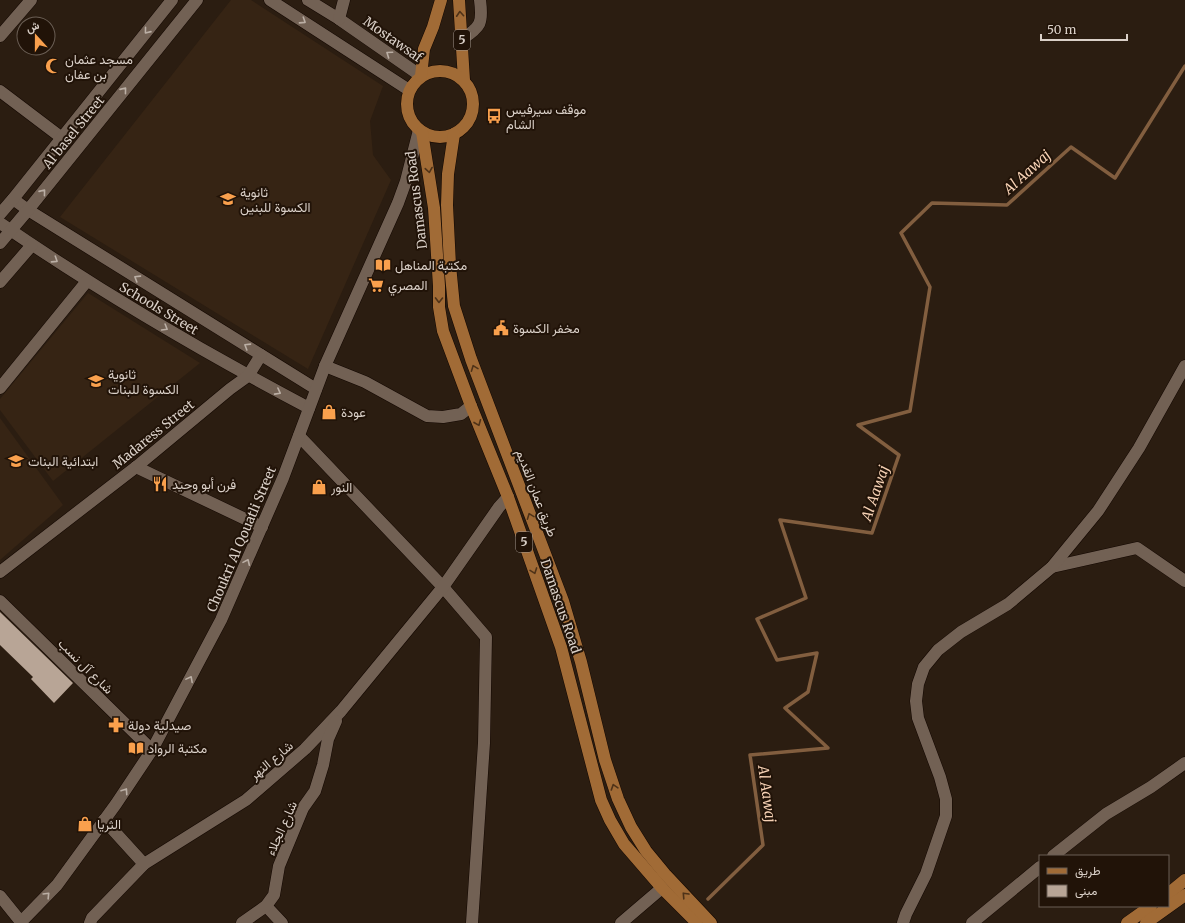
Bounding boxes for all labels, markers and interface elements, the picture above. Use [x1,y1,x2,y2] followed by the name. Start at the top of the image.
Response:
[455,11,464,17] one-way arrow
[360,13,426,67] street label: Mostawsaf
[16,16,56,56] north arrow
[299,16,306,24] one-way arrow
[1041,16,1127,42] scale bar
[24,18,41,36] text: ش
[1047,22,1076,37] text: 50 m
[145,26,152,33] one-way arrow
[454,30,470,50] road number: 5
[65,51,133,83] place label: مسجد عثمان بن عفان
[386,51,393,59] one-way arrow
[44,57,62,75] mosque icon: مسجد عثمان بن عفان
[120,88,127,95] one-way arrow
[38,92,108,173] street label: Al basel Street
[506,101,586,133] place label: موقف سيرفيس الشام
[485,107,503,125] bus stop icon: موقف سيرفيس الشام
[999,146,1054,199] water label: Al Aawaj
[402,150,431,250] street label: Damascus Road
[424,167,432,173] one-way arrow
[240,184,311,216] place label: ثانوية الكسوة للبنين
[38,189,45,196] one-way arrow
[219,190,237,208] school or university icon: ثانوية الكسوة للبنين
[50,255,57,262] one-way arrow
[374,256,392,274] library icon: مكتبة المناهل
[395,257,467,274] place label: مكتبة المناهل
[134,275,141,282] one-way arrow
[367,276,385,294] supermarket icon: المصري
[388,277,428,296] place label: المصري
[116,278,201,339] street label: Schools Street
[435,297,443,303] one-way arrow
[492,319,510,337] public building icon: مخفر الكسوة
[513,320,580,337] place label: مخفر الكسوة
[161,324,168,331] one-way arrow
[244,344,251,351] one-way arrow
[471,365,479,372] one-way arrow
[108,366,179,398] place label: ثانوية الكسوة للبنات
[87,372,105,390] school or university icon: ثانوية الكسوة للبنات
[274,387,281,395] one-way arrow
[109,396,198,473] street label: Madaress Street
[320,403,338,421] shop icon: عودة
[341,404,366,421] place label: عودة
[474,420,482,427] one-way arrow
[512,447,561,539] street label: طريق عمان القديم
[7,452,25,470] school or university icon: ابتدائية البنات
[28,453,98,470] place label: ابتدائية البنات
[857,463,893,524] water label: Al Aawaj
[203,464,280,615] street label: Choukri Al Qouatli Street
[151,475,169,493] restaurant icon: فرن أبو وحيد
[172,476,236,493] place label: فرن أبو وحيد
[310,478,328,496] shop icon: النور
[330,479,352,496] place label: النور
[527,513,535,520] one-way arrow
[516,532,532,552] road number: 5
[536,557,585,656] street label: Damascus Road
[242,558,250,566] one-way arrow
[530,567,538,574] one-way arrow
[54,635,117,698] street label: شارع آل نسب
[185,675,193,683] one-way arrow
[107,716,125,734] pharmacy icon: صيدلية دولة
[128,717,191,734] place label: صيدلية دولة
[245,737,297,785] street label: شارع النهر
[127,739,145,757] library icon: مكتبة الرواد
[148,740,207,757] place label: مكتبة الرواد
[754,763,780,824] water label: Al Aawaj
[610,784,619,791] one-way arrow
[120,788,128,795] one-way arrow
[262,798,302,859] street label: شارع الجلاء
[76,815,94,833] shop icon: الثريا
[97,816,121,833] place label: الثريا
[1039,855,1169,907] legend
[1075,863,1101,879] text: طريق
[1075,883,1097,899] text: مبنى
[43,892,50,900] one-way arrow
[683,892,690,899] one-way arrow

